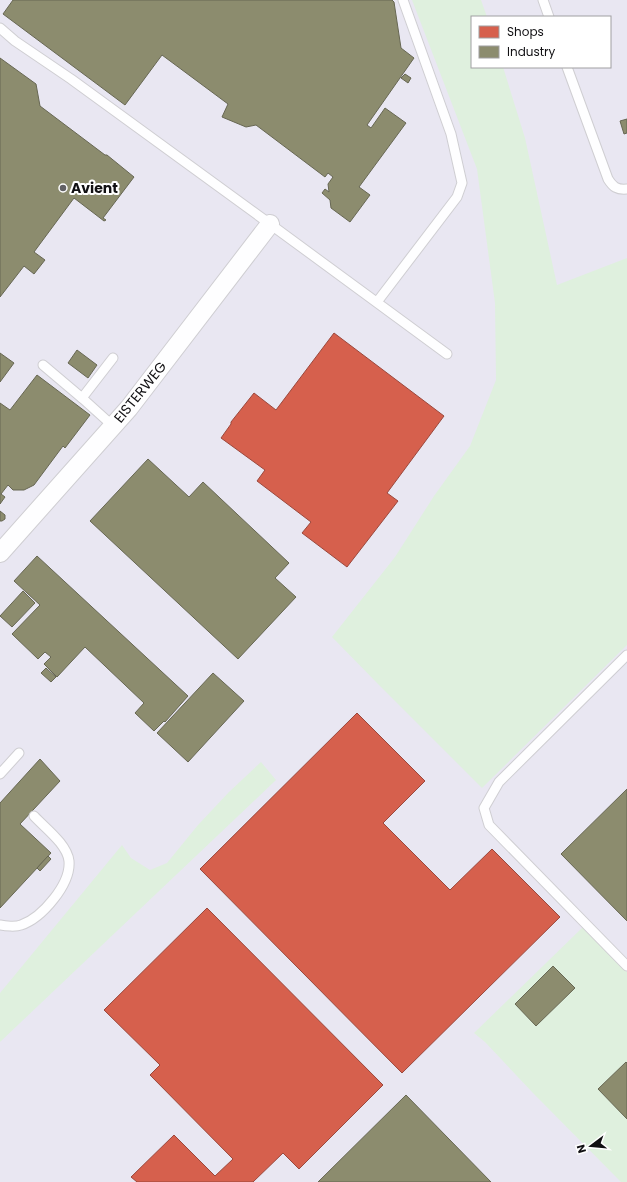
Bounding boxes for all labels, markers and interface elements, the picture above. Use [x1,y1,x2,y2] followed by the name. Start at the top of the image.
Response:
[471,16,611,68] legend
[507,23,544,40] text: Shops
[507,43,556,60] text: Industry
[71,178,118,198] place label: Avient
[58,183,68,193] marker: Avient
[109,357,171,427] street label: EISTERWEG
[571,1126,611,1166] north arrow
[573,1143,590,1155] text: N

